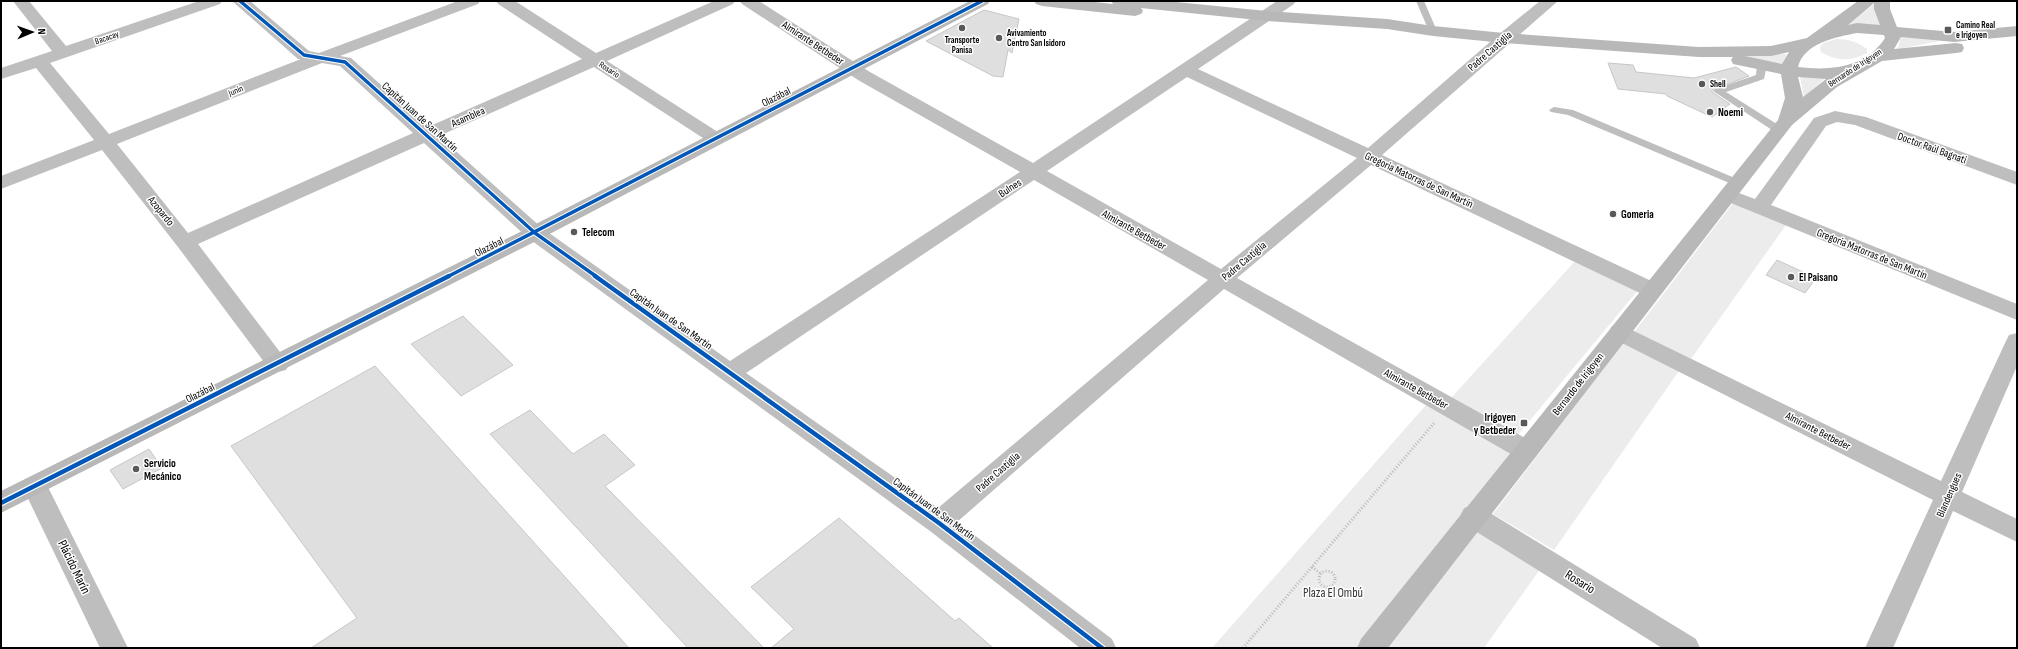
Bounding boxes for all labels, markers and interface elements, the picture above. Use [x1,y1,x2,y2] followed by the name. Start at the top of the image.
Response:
[12,12,52,52] north arrow
[779,18,846,68] street label: Almirante Betbeder
[1956,20,1995,41] place label: Camino Real e Irigoyen
[957,23,967,33] marker: Transporte Panisa
[1943,25,1953,35] marker: Camino Real e Irigoyen
[1006,28,1065,49] place label: Avivamiento Centro San Isidoro
[1465,28,1515,74] street label: Padre Castiglia
[35,29,48,35] text: N
[93,29,121,47] street label: Bacacay
[994,33,1004,43] marker: Avivamiento Centro San Isidoro
[945,35,980,56] place label: Transporte Panisa
[1826,46,1884,89] street label: Bernardo de Irigoyen
[597,59,622,81] street label: Rosario
[379,79,461,155] street label: Capitán Juan de San Martín
[1697,79,1707,89] marker: Shell
[1710,79,1726,90] place label: Shell
[226,83,245,99] street label: Junín
[759,84,793,110] street label: Olazábal
[448,104,487,131] street label: Asamblea
[1718,106,1743,119] place label: Noemi
[1705,107,1715,117] marker: Noemi
[1896,129,1968,167] street label: Doctor Raúl Bagnati
[1363,149,1475,211] street label: Gregoria Matorras de San Martín
[996,176,1024,200] street label: Bulnes
[145,193,177,229] street label: Azopardo
[1099,207,1168,253] street label: Almirante Betbeder
[1621,208,1654,221] place label: Gomeria
[1608,209,1618,219] marker: Gomeria
[582,226,614,239] place label: Telecom
[1815,226,1929,282] street label: Gregoria Matorras de San Martín
[569,227,579,237] marker: Telecom
[472,234,506,260] street label: Olazábal
[1219,239,1269,283] street label: Padre Castiglia
[1799,271,1838,284] place label: El Paisano
[1786,272,1796,282] marker: El Paisano
[627,286,715,353] street label: Capitán Juan de San Martín
[1550,350,1607,418] street label: Bernardo de Irigoyen
[1381,366,1450,412] street label: Almirante Betbeder
[183,380,217,406] street label: Olazábal
[1782,409,1853,453] street label: Almirante Betbeder
[1474,411,1517,437] place label: Irigoyen y Betbeder
[1519,418,1529,428] marker: Irigoyen y Betbeder
[973,449,1023,495] street label: Padre Castiglia
[144,457,181,483] place label: Servicio Mecánico
[131,464,141,474] marker: Servicio Mecánico
[1934,471,1965,519] street label: Blandengues
[891,475,978,543] street label: Capitán Juan de San Martín
[54,537,94,597] street label: Plácido Marín
[1562,567,1598,597] street label: Rosario
[1303,585,1363,601] park label: Plaza El Ombú

